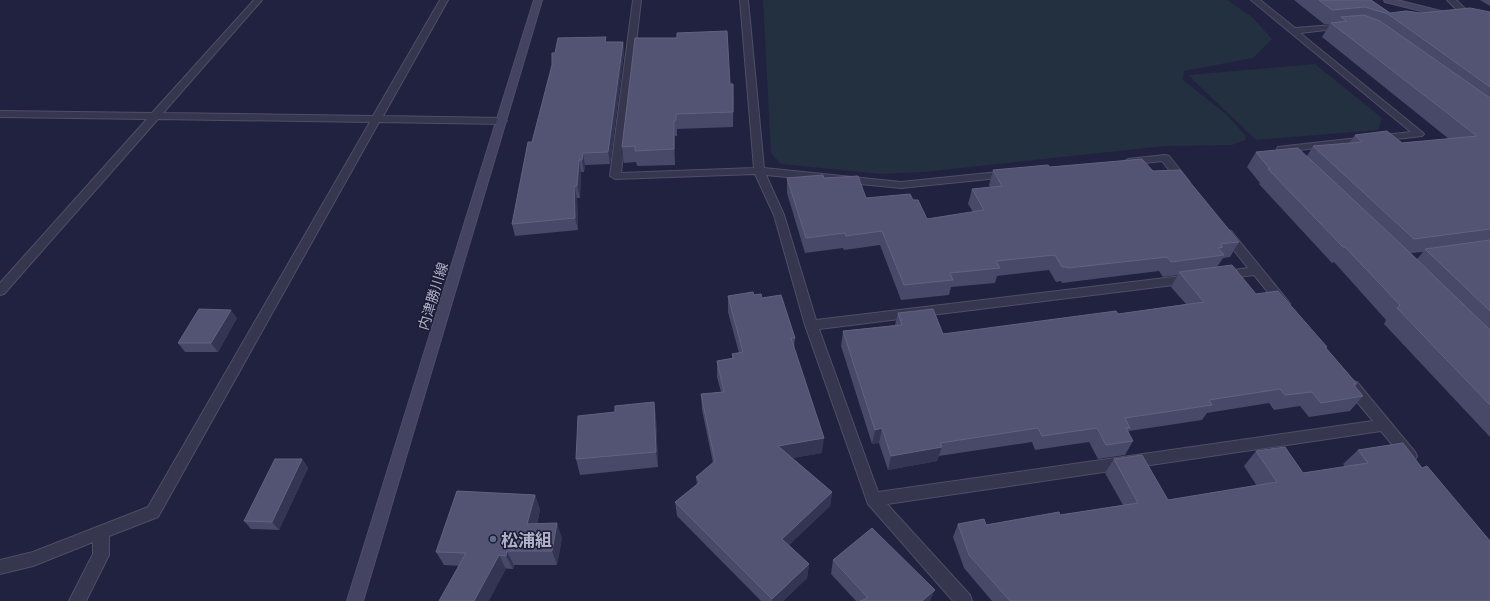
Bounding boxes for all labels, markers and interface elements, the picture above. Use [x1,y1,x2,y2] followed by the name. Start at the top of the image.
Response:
[414,260,452,332] street label: 内津勝川線
[501,529,552,550] place label: 松浦組
[488,534,498,544] marker: 松浦組

